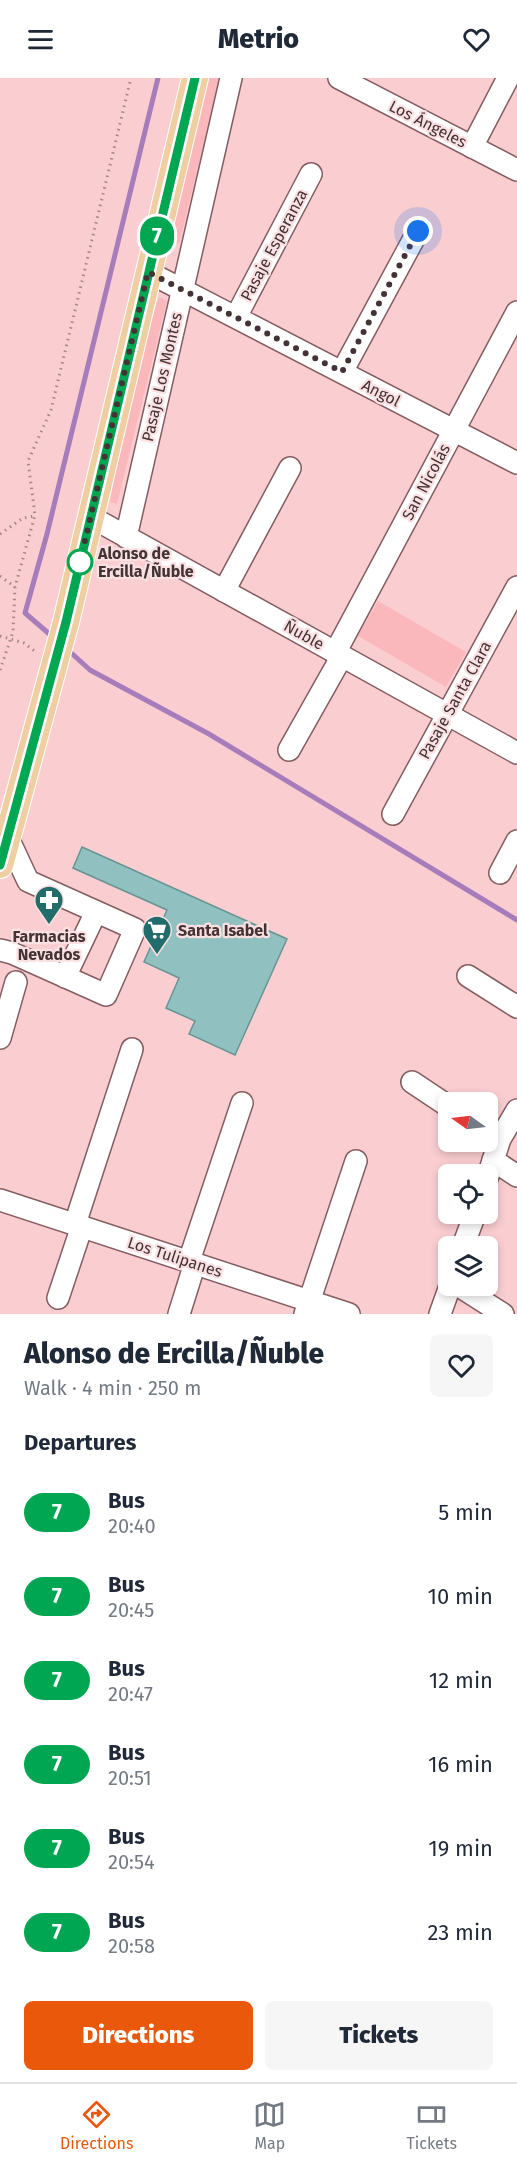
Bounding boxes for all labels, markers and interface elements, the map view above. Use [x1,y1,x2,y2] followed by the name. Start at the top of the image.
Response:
[24,23,57,56] icon: menu
[218,23,299,55] text: Metrio
[460,23,493,56] icon: heart
[386,95,471,152] street label: Los Ángeles
[237,186,311,304] street label: Pasaje Esperanza
[138,216,176,256] line badge: 7
[403,216,433,246] your location
[152,223,162,249] text: 7
[138,311,186,443] street label: Pasaje Los Montes
[359,375,404,411] street label: Angol
[398,441,454,523] street label: San Nicolás
[97,544,194,581] place label: Alonso de Ercilla/Ñuble
[67,549,93,575] marker: Alonso de Ercilla/Ñuble
[281,616,327,654] street label: Ñuble
[415,638,495,762] street label: Pasaje Santa Clara
[33,884,65,926] pharmacy icon: Farmacias Nevados
[141,914,173,956] supermarket icon: Santa Isabel
[178,921,268,940] place label: Santa Isabel
[13,927,86,964] place label: Farmacias Nevados
[438,1092,498,1152] north arrow
[438,1092,498,1296] map controls
[438,1164,498,1224] button: locate
[125,1233,225,1281] street label: Los Tulipanes
[438,1236,498,1296] button: layers
[430,1334,493,1397] button: heart
[24,1337,324,1370] text: Alonso de Ercilla/Ñuble
[24,1376,201,1400] text: Walk · 4 min · 250 m
[24,1429,136,1456] text: Departures
[108,1487,145,1514] text: Bus
[52,1499,62,1525] text: 7
[438,1499,493,1526] text: 5 min
[108,1514,156,1538] text: 20:40
[108,1571,145,1598] text: Bus
[52,1583,62,1609] text: 7
[427,1583,493,1610] text: 10 min
[108,1598,154,1622] text: 20:45
[108,1655,145,1682] text: Bus
[52,1667,62,1693] text: 7
[429,1667,493,1694] text: 12 min
[108,1682,153,1706] text: 20:47
[108,1739,145,1766] text: Bus
[52,1751,62,1777] text: 7
[428,1751,493,1778] text: 16 min
[108,1766,152,1790] text: 20:51
[108,1823,145,1850] text: Bus
[52,1835,62,1861] text: 7
[428,1835,493,1862] text: 19 min
[108,1850,155,1874] text: 20:54
[108,1907,145,1934] text: Bus
[52,1919,62,1945] text: 7
[427,1919,493,1946] text: 23 min
[108,1934,155,1958] text: 20:58
[24,2001,253,2070] button: Directions
[265,2001,493,2070] button: Tickets
[60,2098,133,2153] tab: Directions
[253,2098,286,2153] tab: Map
[406,2098,457,2153] tab: Tickets

